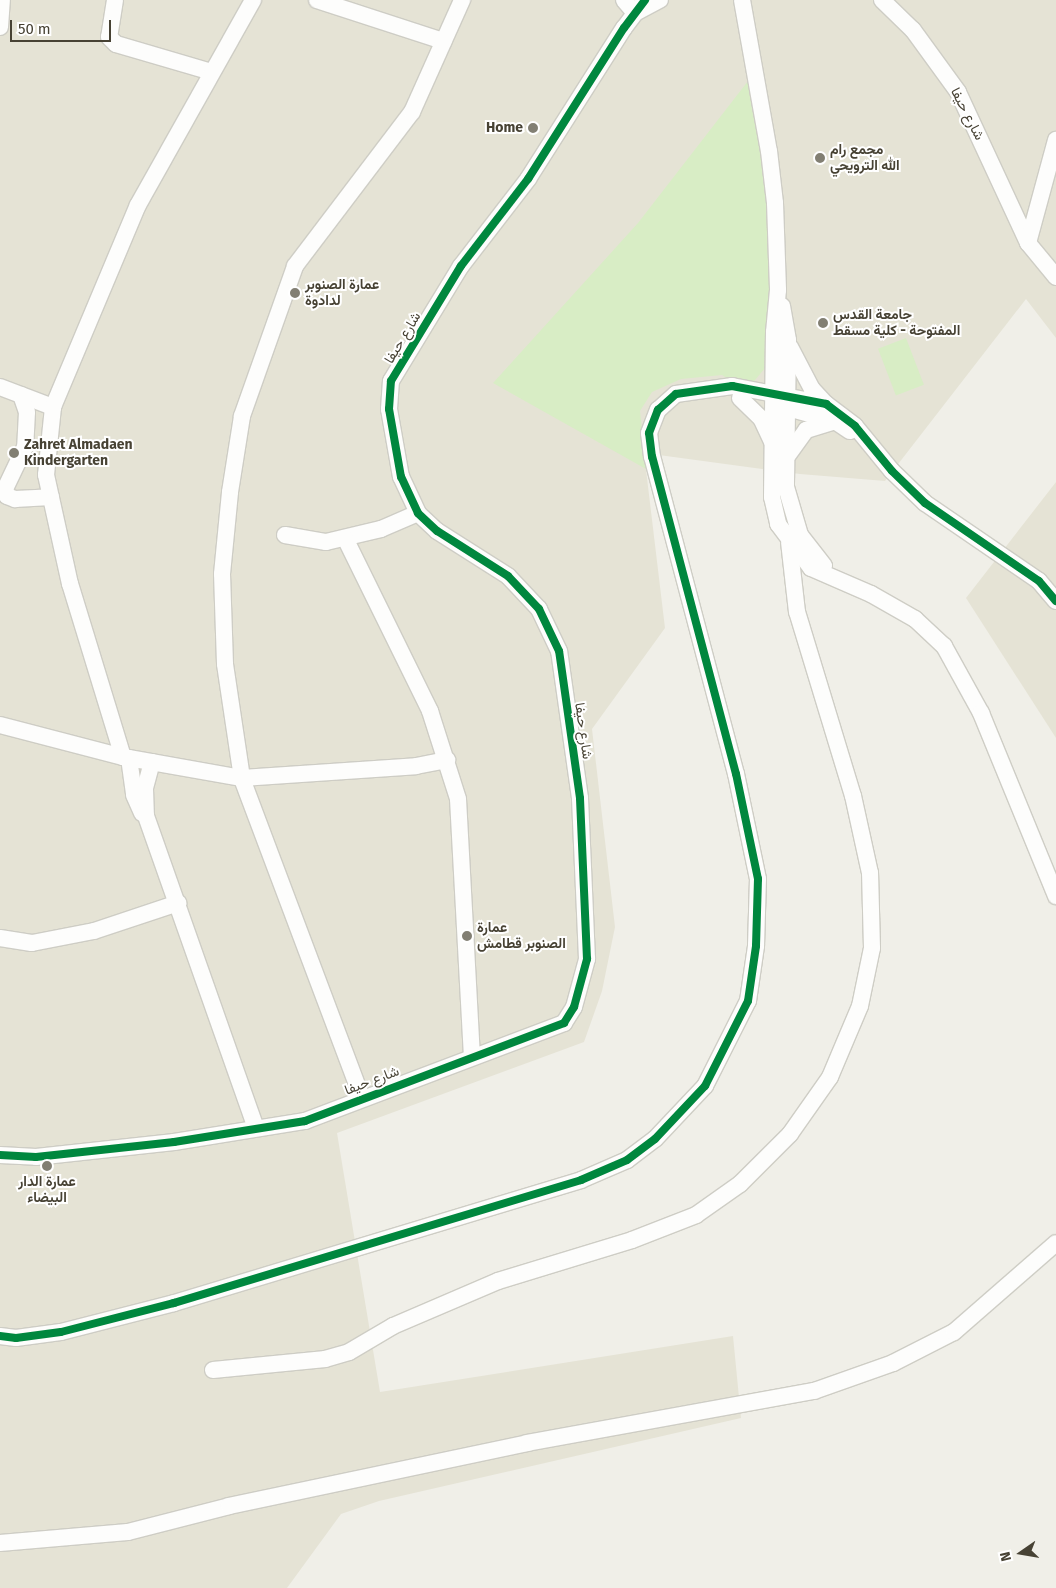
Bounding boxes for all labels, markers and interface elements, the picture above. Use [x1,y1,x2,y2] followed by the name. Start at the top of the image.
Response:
[12,10,114,42] scale bar
[18,20,51,38] text: 50 m
[947,85,987,143] street label: شارع حيفا
[486,120,523,136] place label: Home
[527,122,539,134] marker: Home
[830,142,900,174] place label: مجمع رام الله الترويحي
[814,152,826,164] marker: مجمع رام الله الترويحي
[305,277,379,310] place label: عمارة الصنوبر لدادوة
[289,287,301,299] marker: عمارة الصنوبر لدادوة
[833,307,960,340] place label: جامعة القدس المفتوحة - كلية مسقط
[381,309,425,367] street label: شارع حيفا
[817,317,829,329] marker: جامعة القدس المفتوحة - كلية مسقط
[24,437,133,470] place label: Zahret Almadaen Kindergarten
[8,447,20,459] marker: Zahret Almadaen Kindergarten
[571,702,595,760] street label: شارع حيفا
[477,920,566,952] place label: عمارة الصنوبر قطامش
[461,930,473,942] marker: عمارة الصنوبر قطامش
[342,1063,402,1099] street label: شارع حيفا
[41,1160,53,1172] marker: عمارة الدار البيضاء
[18,1174,76,1206] place label: عمارة الدار البيضاء
[996,1528,1046,1578] north arrow
[997,1550,1015,1563] text: N

